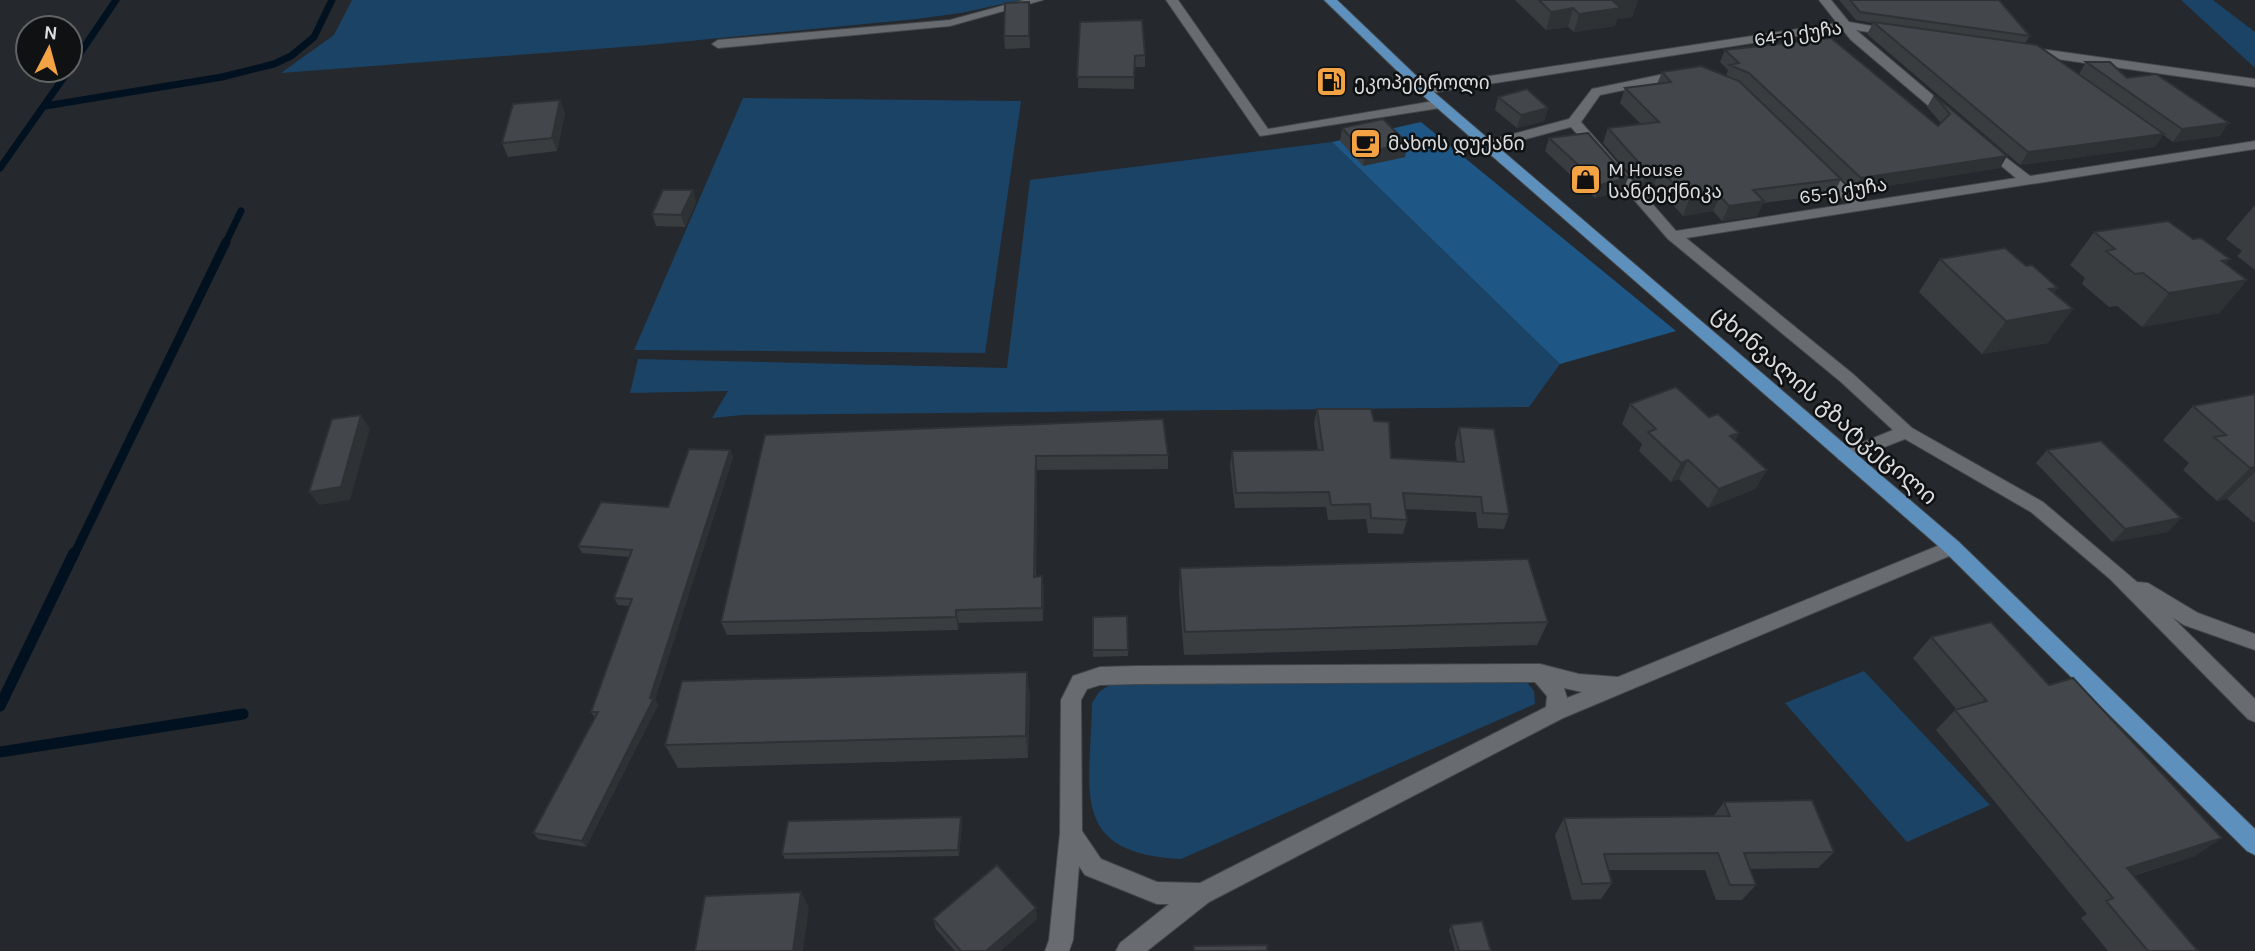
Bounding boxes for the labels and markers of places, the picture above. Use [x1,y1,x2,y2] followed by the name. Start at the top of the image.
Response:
[1314,65,1348,99] fuel station icon: ეკოპეტროლი
[1354,72,1490,95] place label: ეკოპეტროლი
[1348,126,1382,160] cafe icon: მახოს დუქანი
[1388,133,1525,156] place label: მახოს დუქანი
[1608,159,1722,203] place label: M House სანტექნიკა
[1568,163,1602,197] shop icon: M House სანტექნიკა

